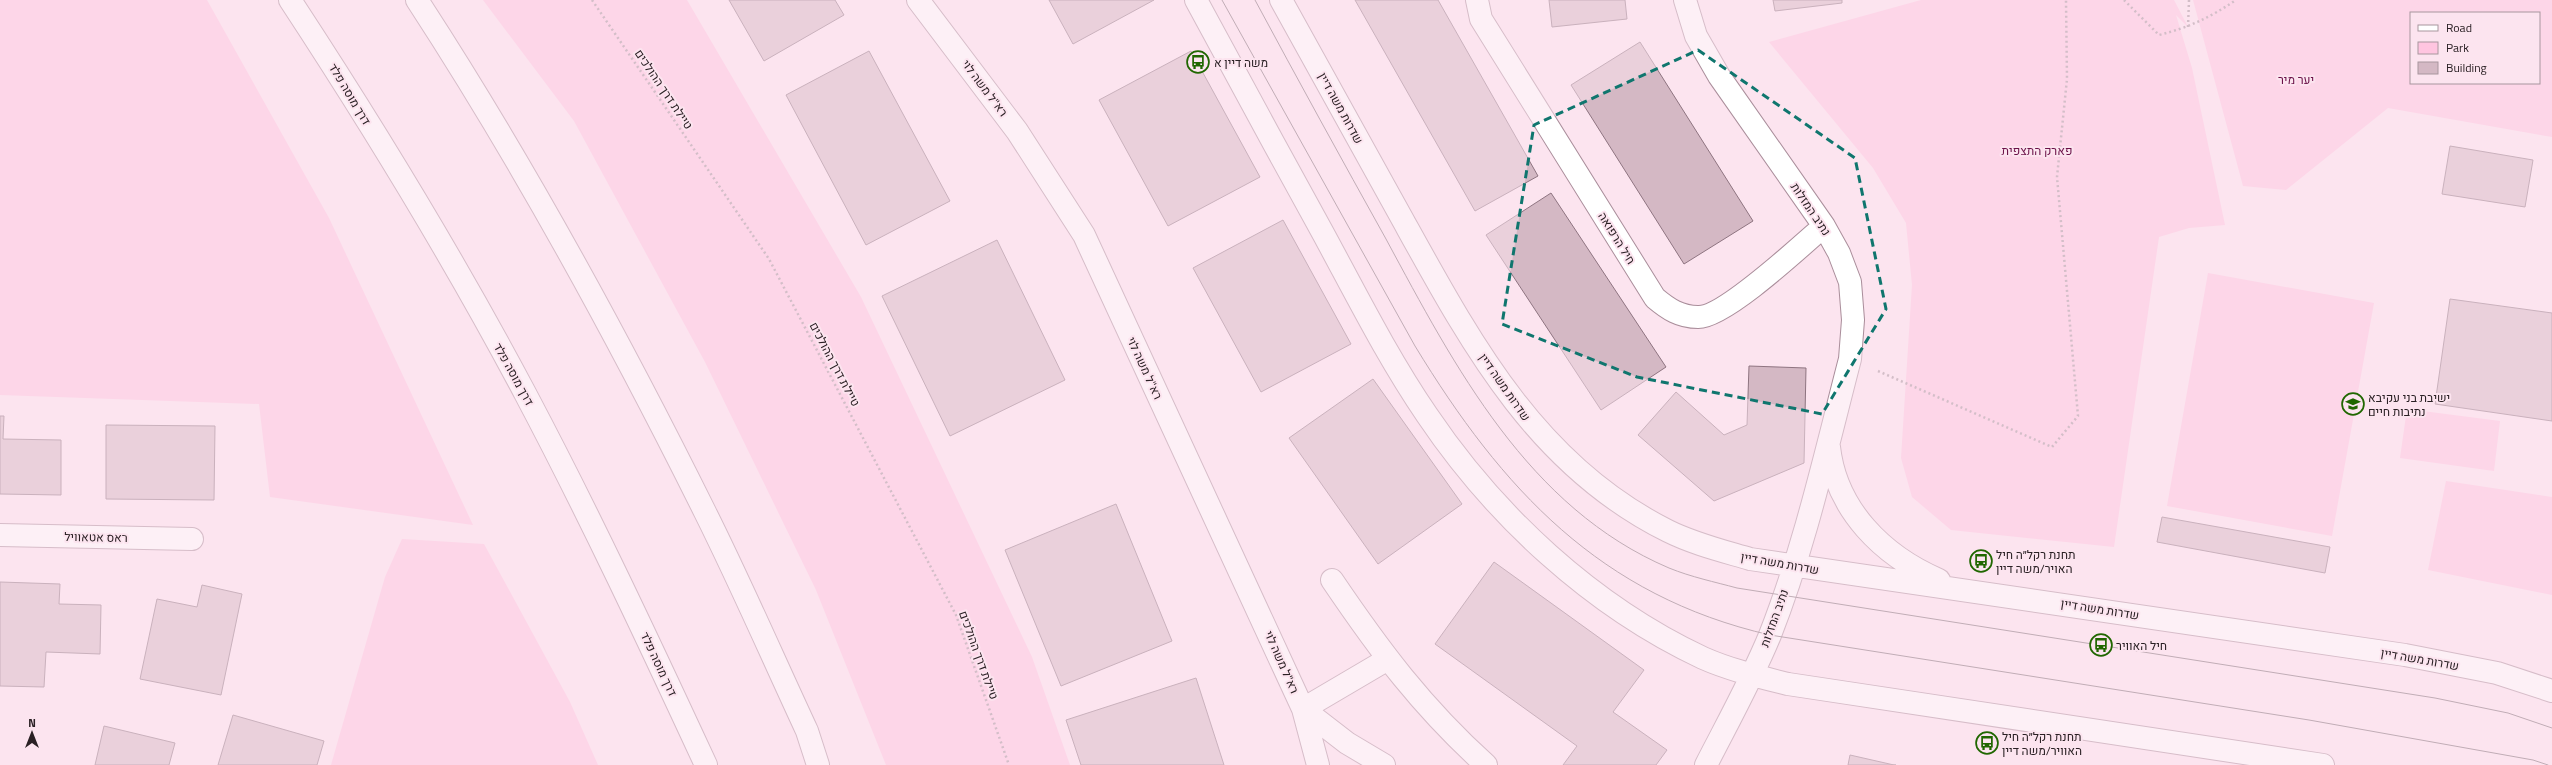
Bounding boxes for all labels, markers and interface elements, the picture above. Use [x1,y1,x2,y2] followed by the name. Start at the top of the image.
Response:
[2410,12,2540,84] legend
[2446,18,2472,37] text: Road
[2446,38,2469,57] text: Park
[630,45,698,133] street label: טיילת דרך ההולכים
[1185,49,1211,75] bus stop icon: משה דיין א
[1214,53,1268,72] place label: משה דיין א
[957,56,1013,120] street label: רא"ל משה לוי
[2446,58,2487,77] text: Building
[324,59,376,129] street label: דרך מוסה פלד
[1314,69,1368,147] street label: שדרות משה דיין
[2278,70,2314,89] park label: יער מיר
[2002,141,2072,160] park label: פארק התצפית
[1786,179,1836,239] street label: נתיב המזלות
[1593,208,1641,268] street label: חיל הרפואה
[805,318,865,410] street label: טיילת דרך ההולכים
[1122,334,1168,402] street label: רא"ל משה לוי
[489,339,539,409] street label: דרך מוסה פלד
[1475,349,1535,425] street label: שדרות משה דיין
[2368,388,2450,421] place label: ישיבת בני עקיבא נתיבות חיים
[2340,391,2366,417] school or university icon: ישיבת בני עקיבא נתיבות חיים
[64,527,128,547] street label: ראס אטאוויל
[1996,545,2075,578] place label: תחנת רקל״ה חיל האויר/משה דיין
[1739,547,1821,579] street label: שדרות משה דיין
[1968,548,1994,574] bus stop icon: תחנת רקל״ה חיל האויר/משה דיין
[1755,586,1793,650] street label: נתיב המזלות
[2059,593,2141,625] street label: שדרות משה דיין
[954,608,1004,702] street label: טיילת דרך ההולכים
[1260,628,1304,696] street label: רא"ל משה לוי
[636,629,682,699] street label: דרך מוסה פלד
[2088,632,2114,658] bus stop icon: חיל האוויר
[2116,636,2167,655] place label: חיל האוויר
[2379,643,2461,675] street label: שדרות משה דיין
[12,713,52,753] north arrow
[28,715,36,731] text: N
[2002,727,2082,760] place label: תחנת רקל״ה חיל האוויר/משה דיין
[1974,730,2000,756] bus stop icon: תחנת רקל״ה חיל האוויר/משה דיין

